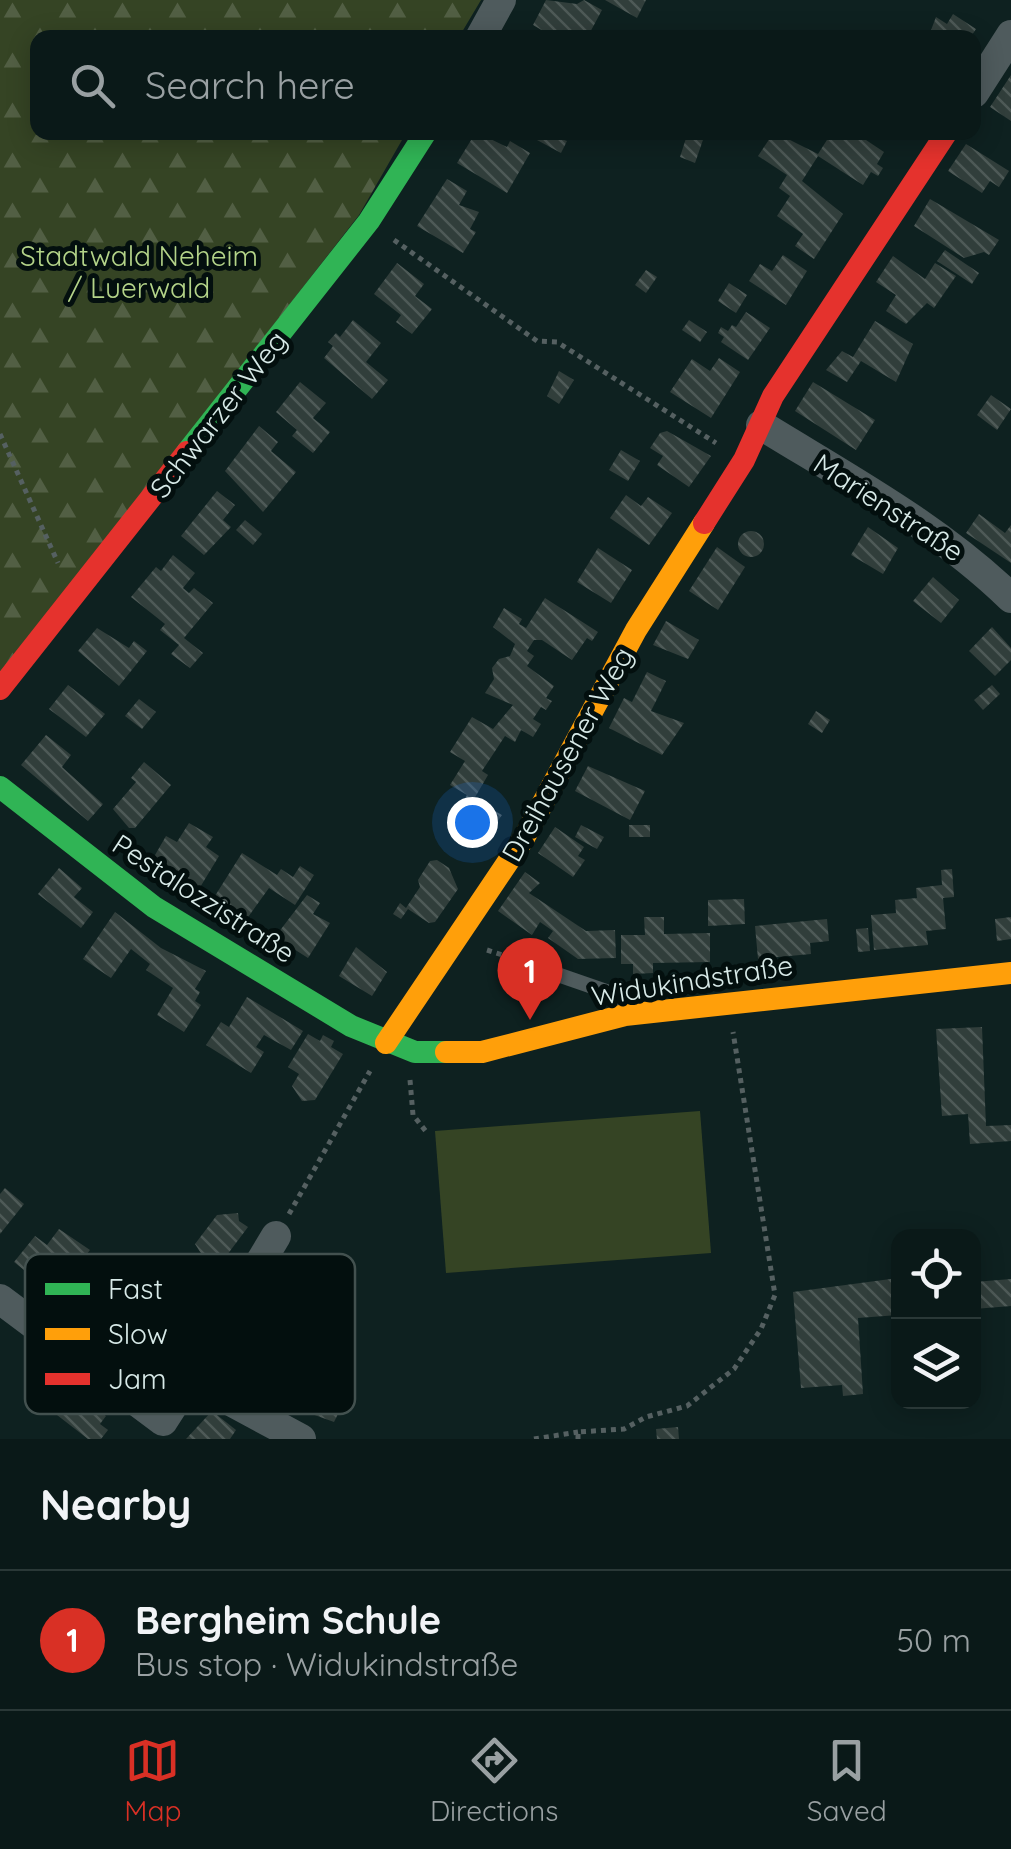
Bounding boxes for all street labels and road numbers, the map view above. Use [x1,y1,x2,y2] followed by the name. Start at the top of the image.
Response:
[142,324,294,504] street label: Schwarzer Weg
[807,446,971,568] street label: Marienstraße
[494,641,640,867] street label: Dreihausener Weg
[106,826,302,970] street label: Pestalozzistraße
[589,947,795,1013] street label: Widukindstraße

